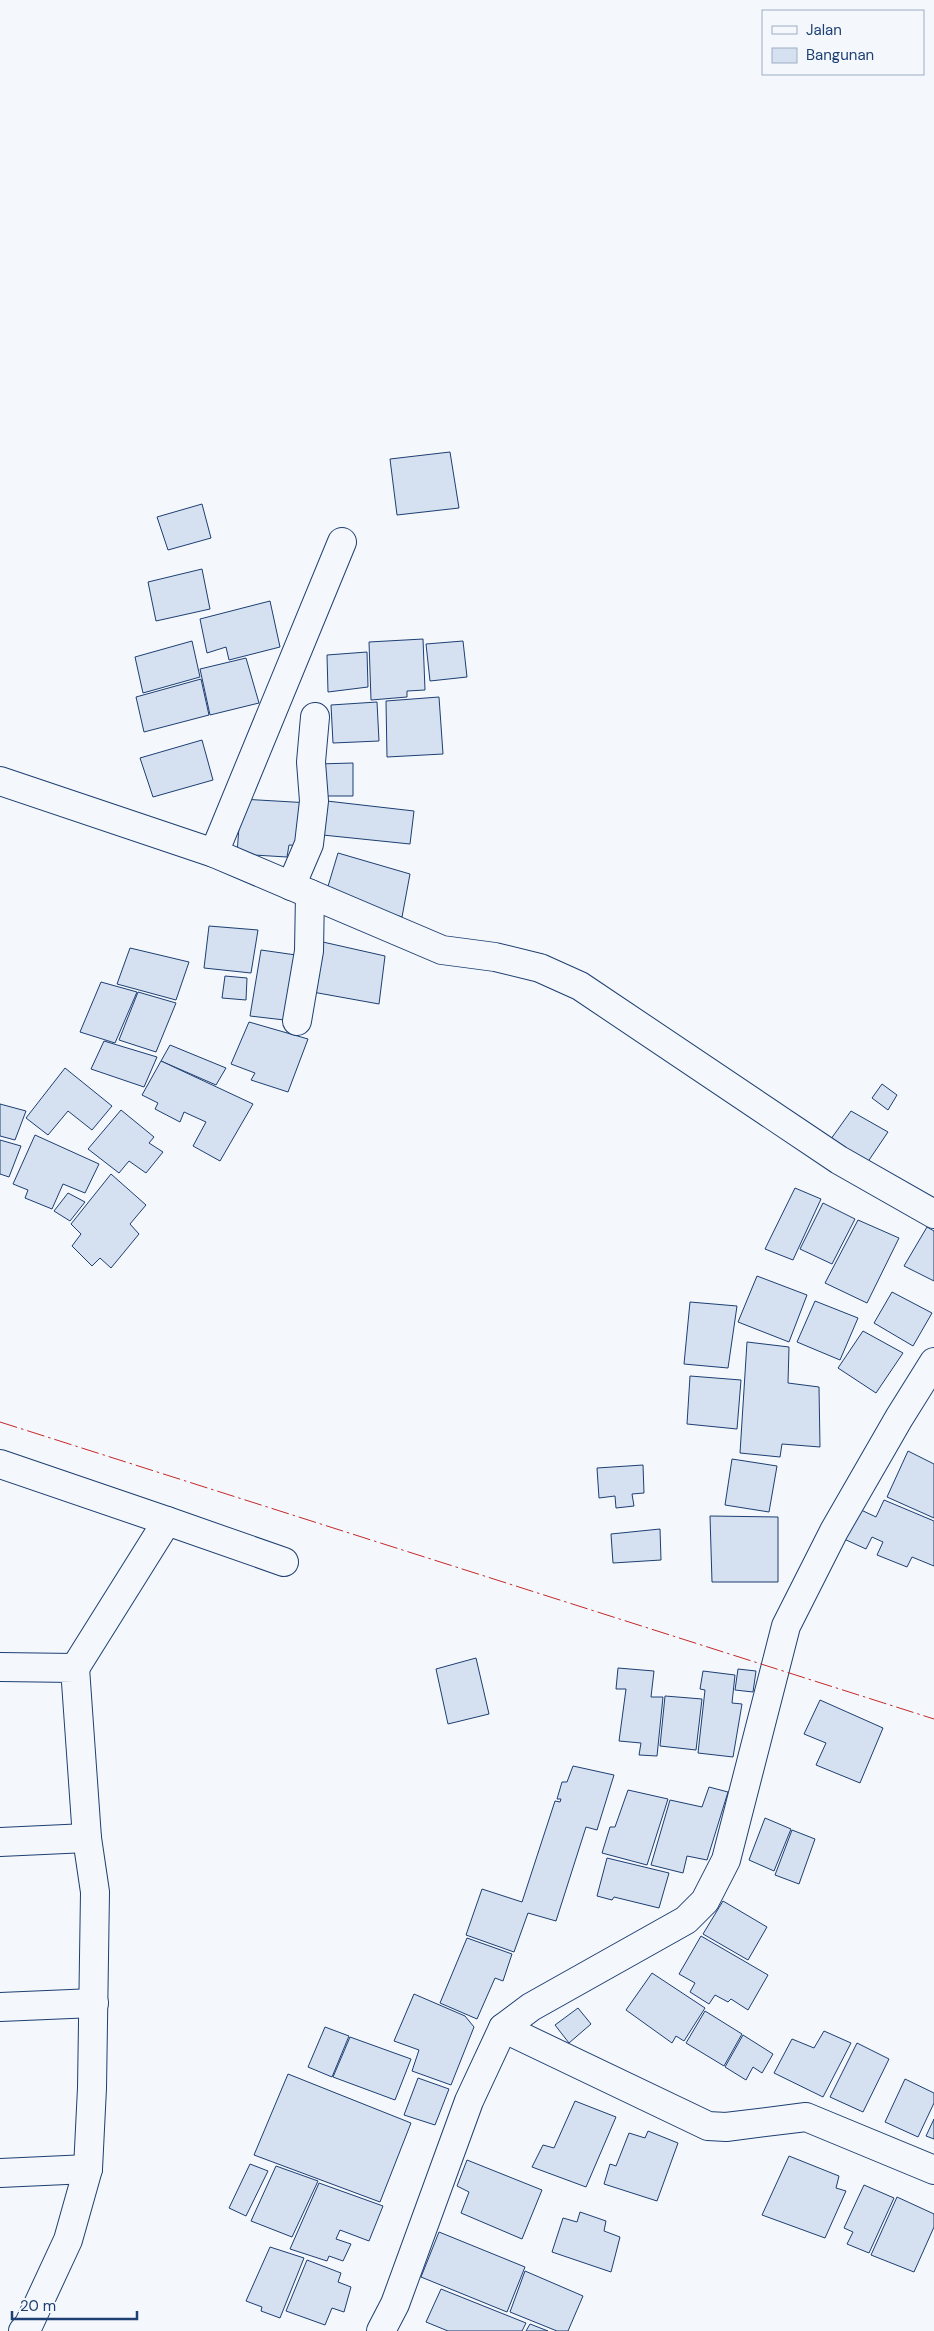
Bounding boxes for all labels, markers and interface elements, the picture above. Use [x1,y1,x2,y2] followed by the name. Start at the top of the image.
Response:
[762,10,924,75] legend
[806,20,842,40] text: Jalan
[806,45,874,65] text: Bangunan
[12,2288,138,2320] scale bar
[20,2296,56,2316] text: 20 m

